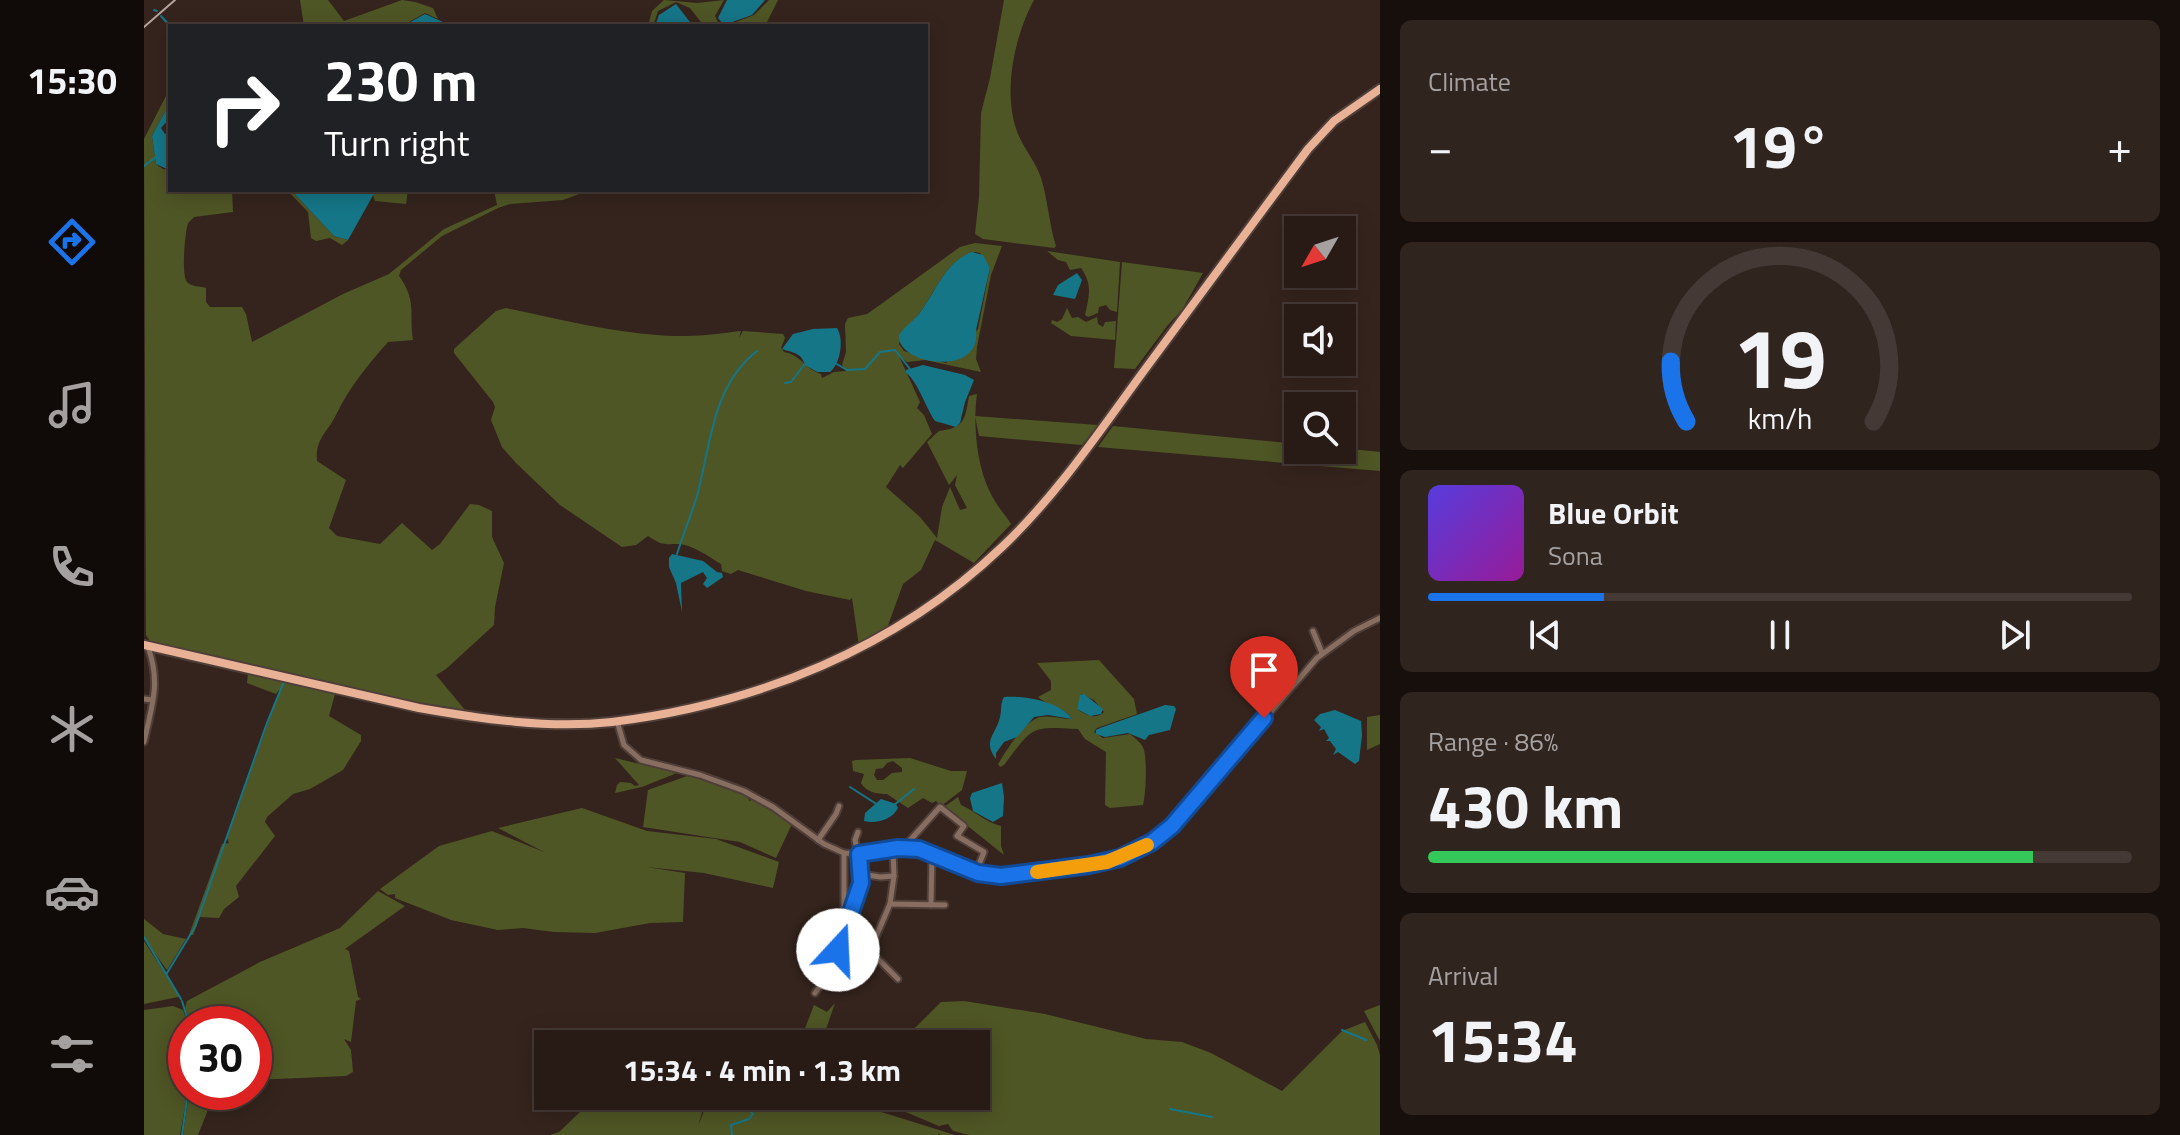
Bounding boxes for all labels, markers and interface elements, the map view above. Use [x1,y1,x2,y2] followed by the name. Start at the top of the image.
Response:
[324,38,477,123] text: 230 m
[27,53,117,108] text: 15:30
[192,56,296,160] icon: right
[1428,62,1511,101] text: Climate
[1730,100,1830,191] text: 19°
[1428,113,1453,180] text: −
[2107,113,2132,180] text: +
[324,115,469,170] text: Turn right
[44,214,100,270] icon: directions
[1284,216,1356,288] north arrow
[1284,216,1356,464] map controls
[1733,293,1827,419] text: 19
[1284,304,1356,376] button: sound
[44,377,100,433] icon: music
[1284,392,1356,464] button: search
[1748,397,1812,440] text: km/h
[1548,490,1679,536] text: Blue Orbit
[1548,536,1603,575] text: Sona
[44,539,100,595] icon: phone
[1523,613,1567,657] icon: previous
[1758,613,1802,657] icon: pause
[1993,613,2037,657] icon: next
[1230,636,1298,718] pin
[1242,648,1286,692] icon: arrive
[44,701,100,757] icon: climate
[1428,722,1558,761] text: Range · 86%
[1428,760,1623,851] text: 430 km
[44,864,100,920] icon: car
[796,908,880,992] position arrow
[1428,956,1499,995] text: Arrival
[1428,994,1578,1085] text: 15:34
[168,1006,272,1110] speed limit sign: 30
[44,1026,100,1082] icon: filters
[623,1047,901,1093] text: 15:34 · 4 min · 1.3 km

